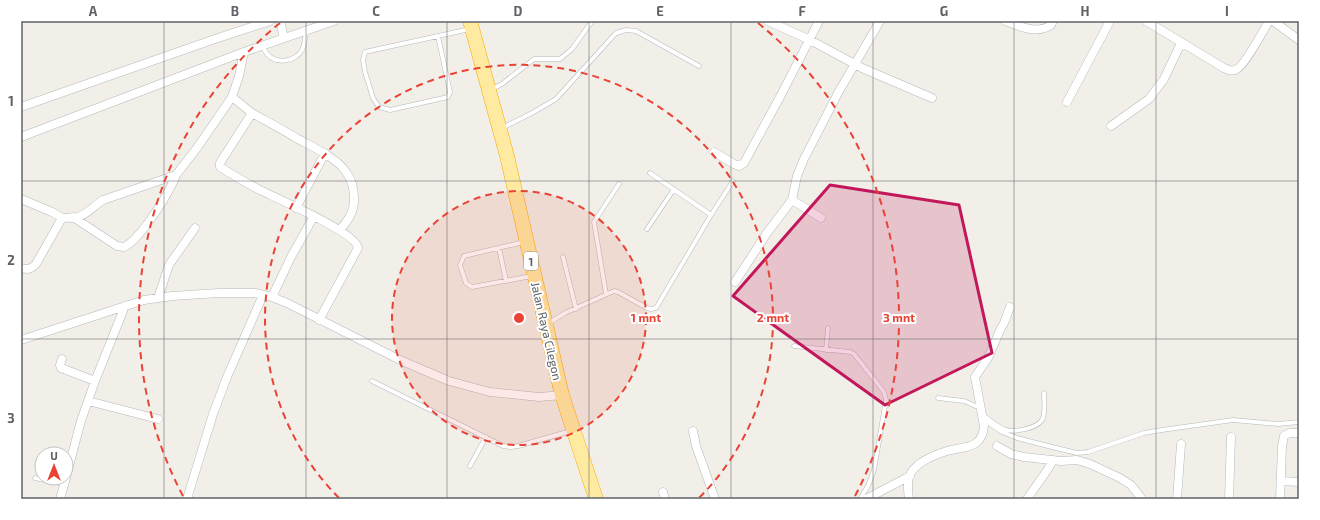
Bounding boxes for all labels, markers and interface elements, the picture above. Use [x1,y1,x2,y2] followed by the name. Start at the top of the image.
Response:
[89,3,98,19] text: A
[231,3,239,19] text: B
[372,3,380,19] text: C
[514,3,523,19] text: D
[656,3,664,19] text: E
[798,3,806,19] text: F
[940,3,948,19] text: G
[1081,3,1090,19] text: H
[1225,3,1229,19] text: I
[8,93,14,109] text: 1
[7,252,15,268] text: 2
[524,252,538,270] road number: 1
[529,281,565,381] street label: Jalan Raya Cilegon
[631,310,661,324] text: 1 mnt
[757,310,789,324] text: 2 mnt
[883,310,915,324] text: 3 mnt
[512,311,526,325] centre of rings
[7,410,15,426] text: 3
[34,446,74,486] north arrow
[50,449,58,462] text: U

